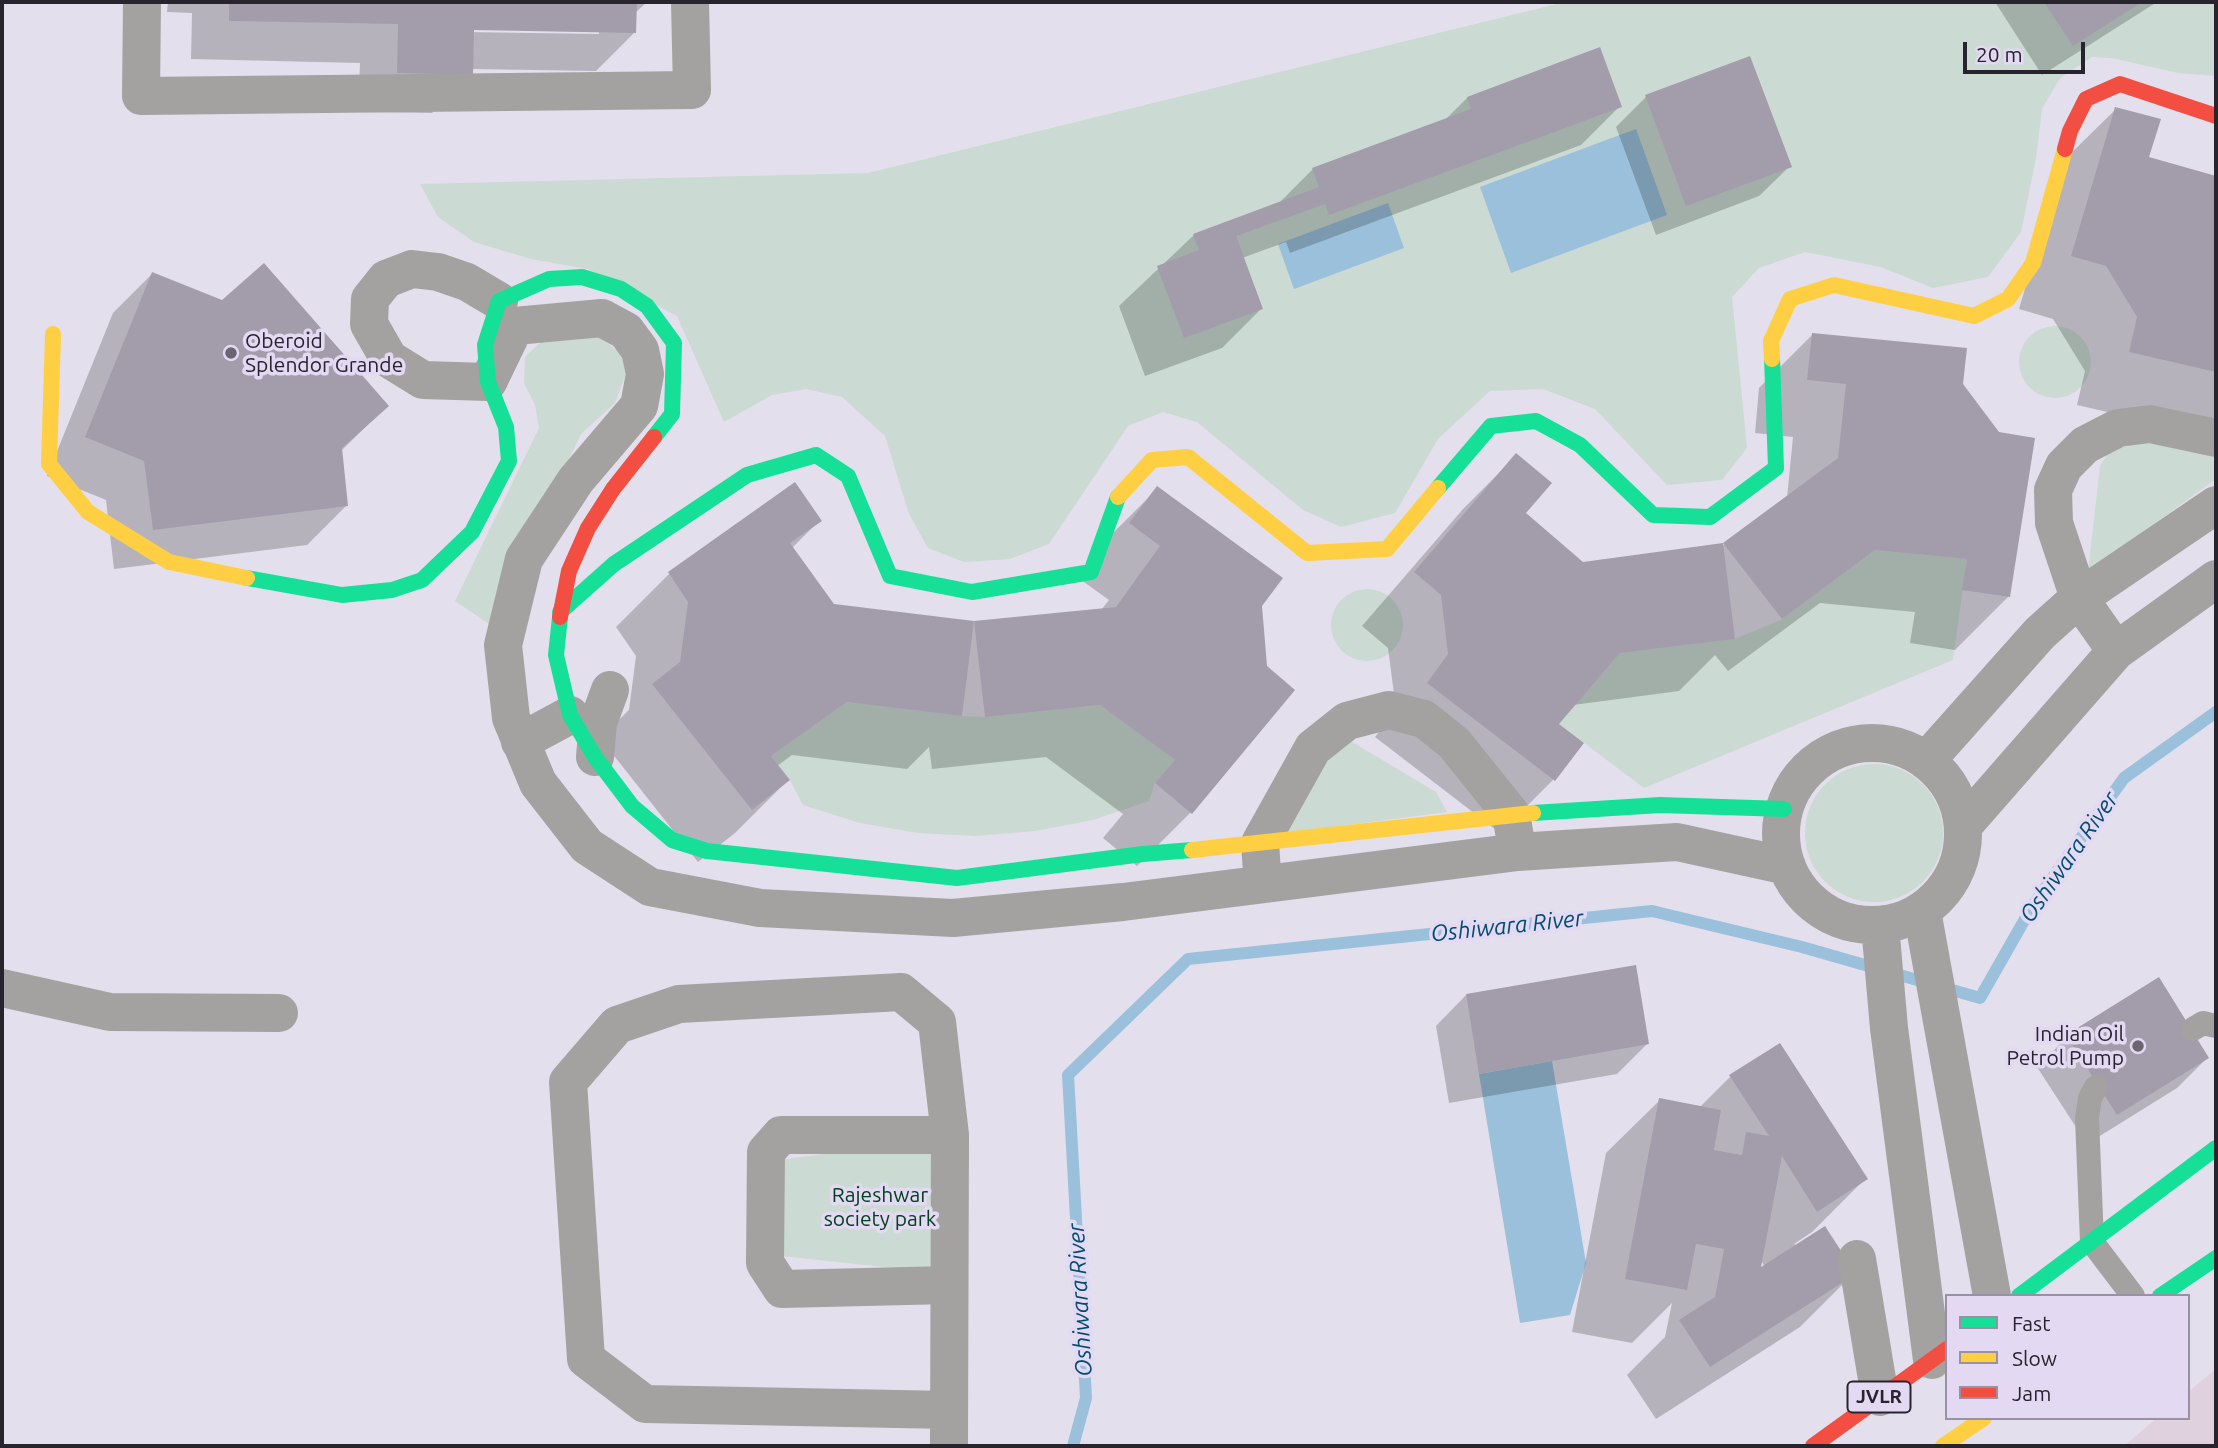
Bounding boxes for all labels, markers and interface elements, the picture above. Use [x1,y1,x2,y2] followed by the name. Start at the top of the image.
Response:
[1966,28,2088,72] scale bar
[1976,42,2023,66] text: 20 m
[245,328,403,378] place label: Oberoid Splendor Grande
[223,345,239,361] marker: Oberoid Splendor Grande
[2014,786,2124,928] water label: Oshiwara River
[1429,904,1585,948] water label: Oshiwara River
[2007,1021,2124,1071] place label: Indian Oil Petrol Pump
[2130,1038,2146,1054] marker: Indian Oil Petrol Pump
[824,1182,936,1232] park label: Rajeshwar society park
[1062,1223,1098,1377] water label: Oshiwara River
[1945,1294,2190,1420] legend
[2012,1311,2050,1335] text: Fast
[2012,1346,2057,1370] text: Slow
[2012,1381,2051,1405] text: Jam
[1848,1382,1910,1413] road number: JVLR

